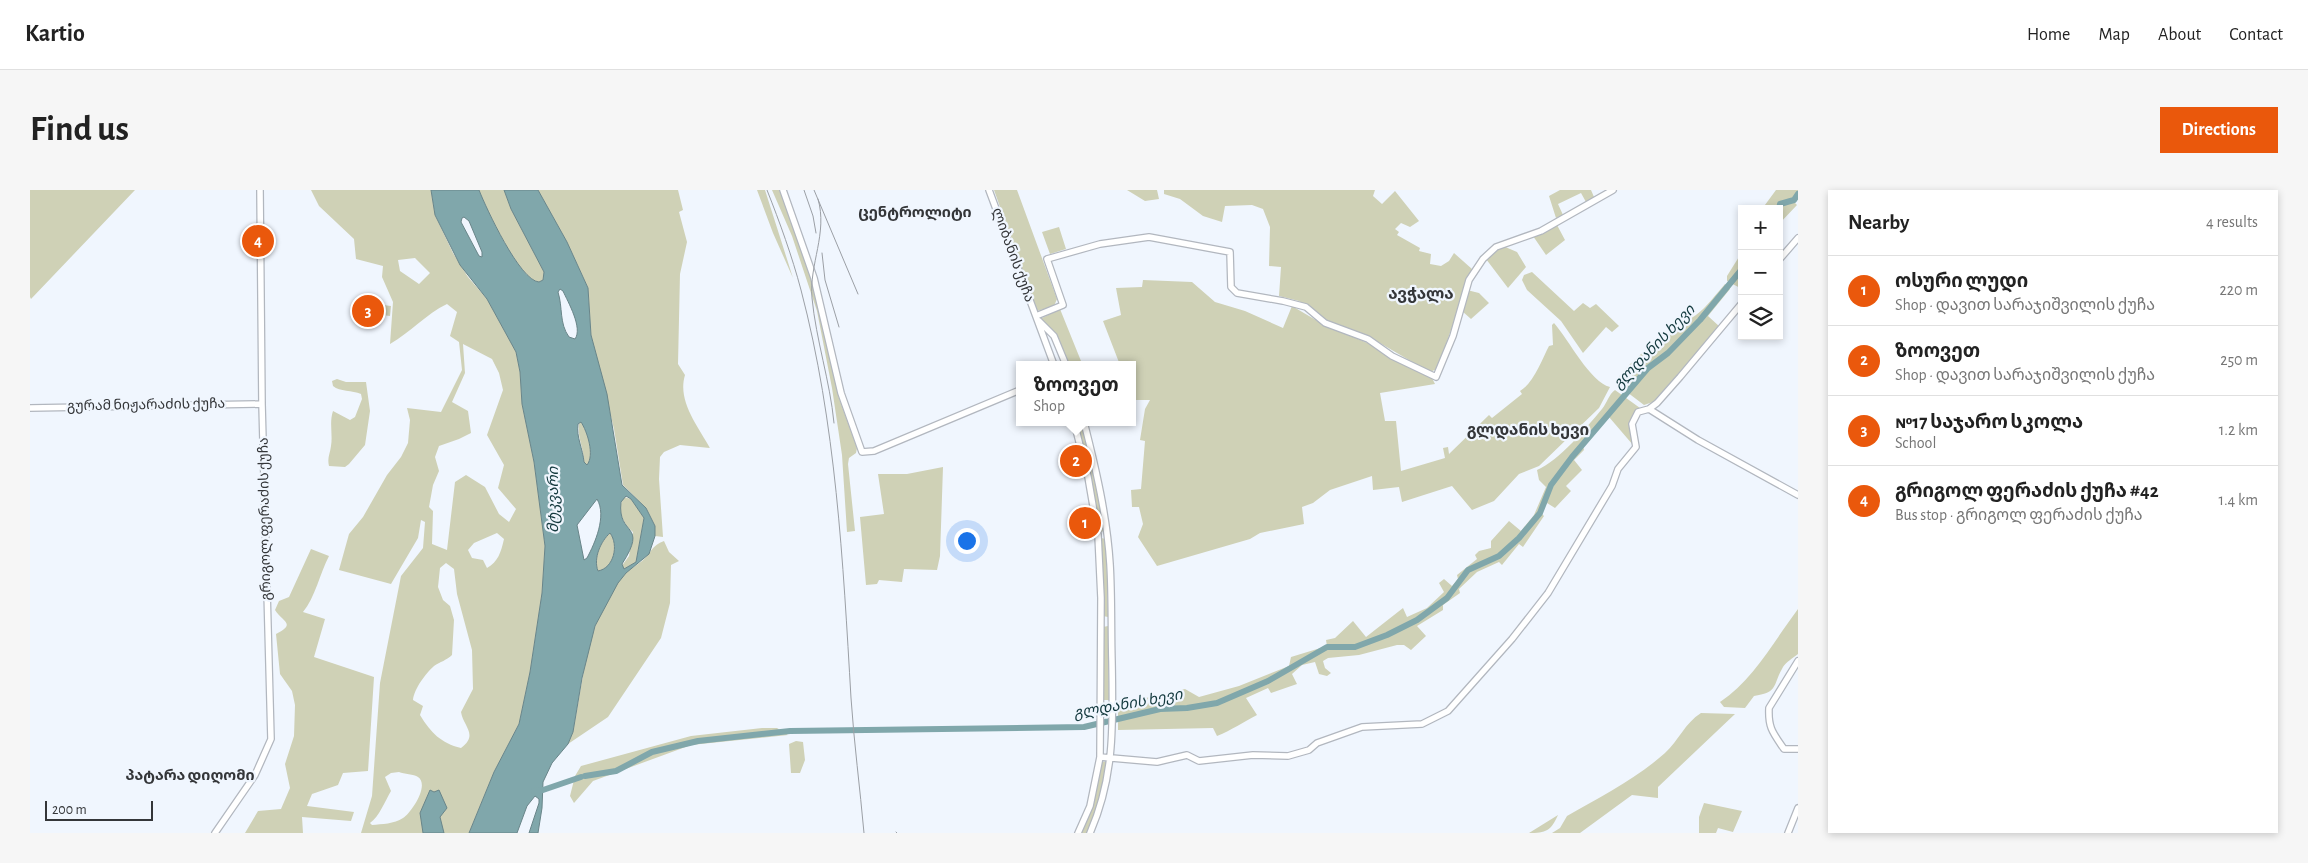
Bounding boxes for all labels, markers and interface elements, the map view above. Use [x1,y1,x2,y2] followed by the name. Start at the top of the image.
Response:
[25,22,85,46] text: Kartio
[2027,26,2070,44] text: Home
[2098,26,2130,44] text: Map
[2158,26,2201,44] text: About
[2229,26,2283,44] text: Contact
[2160,107,2278,153] button: Directions
[30,112,129,147] text: Find us
[858,205,972,221] district label: ცენტროლიტი
[1738,205,1783,340] map controls
[1738,205,1783,250] button: +
[988,206,1037,304] street label: ლიბანის ქუჩა
[1848,212,1909,233] text: Nearby
[2206,214,2258,230] text: 4 results
[242,222,274,260] pin: 4
[1738,250,1783,295] button: −
[1895,272,2028,291] text: ოსური ლუდი
[1861,282,1867,298] text: 1
[2220,282,2258,298] text: 220 m
[1388,286,1454,304] district label: ავჭალა
[352,292,384,330] pin: 3
[1738,295,1783,340] button: layers
[1895,297,2155,313] text: Shop · დავით სარაჯიშვილის ქუჩა
[1610,301,1699,393] water label: გლდანის ხევი
[1895,342,1980,361] text: ზოოვეთ
[1860,352,1868,368] text: 2
[2220,352,2258,368] text: 250 m
[1016,361,1136,426] popup
[1895,367,2155,383] text: Shop · დავით სარაჯიშვილის ქუჩა
[1033,376,1119,395] text: ზოოვეთ
[67,396,225,414] street label: გურამ ნიჟარაძის ქუჩა
[1033,398,1065,414] text: Shop
[1895,413,2083,432] text: №17 საჯარო სკოლა
[1467,422,1589,440] district label: გლდანის ხევი
[1861,422,1867,438] text: 3
[2219,422,2258,438] text: 1.2 km
[1895,435,1936,451] text: School
[256,437,274,601] street label: გრიგოლ ფერაძის ქუჩა
[1060,442,1092,480] pin: 2
[546,466,562,533] water label: მტკვარი
[1895,482,2159,501] text: გრიგოლ ფერაძის ქუჩა #42
[1860,492,1868,508] text: 4
[2218,492,2258,508] text: 1.4 km
[1069,504,1101,542] pin: 1
[1895,507,2143,523] text: Bus stop · გრიგოლ ფერაძის ქუჩა
[954,528,980,554] your location
[1072,687,1185,722] water label: გლდანის ხევი
[125,768,255,784] district label: პატარა დიღომი
[45,798,152,821] scale bar
[52,803,87,817] text: 200 m

